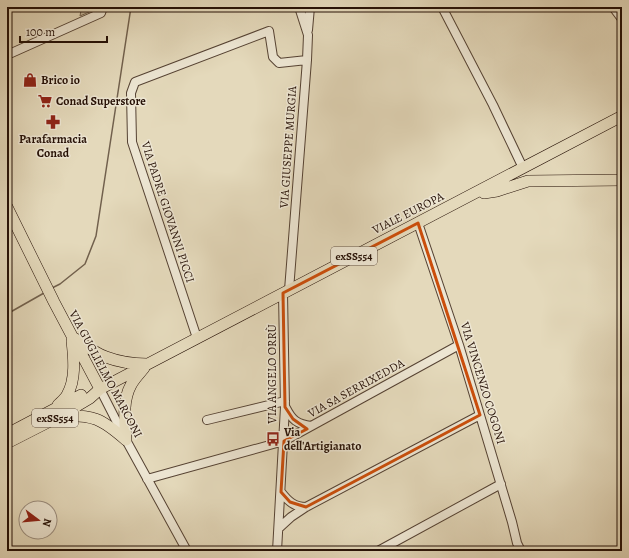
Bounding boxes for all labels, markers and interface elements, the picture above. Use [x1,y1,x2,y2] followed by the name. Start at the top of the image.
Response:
[20,18,107,44] scale bar
[26,24,55,40] text: 100 m
[22,72,38,88] shop icon: Brico io
[41,72,80,88] place label: Brico io
[276,84,300,210] street label: VIA GIUSEPPE MURGIA
[37,93,53,109] supermarket icon: Conad Superstore
[56,93,146,109] place label: Conad Superstore
[45,114,61,130] pharmacy icon: Parafarmacia Conad
[19,131,87,161] place label: Parafarmacia Conad
[137,138,198,285] street label: VIA PADRE GIOVANNI PICCI
[369,188,447,238] street label: VIALE EUROPA
[331,247,377,265] road number: exSS554
[65,307,146,441] street label: VIA GUGLIELMO MARCONI
[457,319,509,446] street label: VIA VINCENZO COGONI
[264,324,280,425] street label: VIA ANGELO ORRÙ
[304,354,408,422] street label: VIA SA SERRIXEDDA
[32,409,78,427] road number: exSS554
[283,424,362,454] place label: Via dell'Artigianato
[265,431,281,447] bus stop icon: Via dell'Artigianato
[18,500,58,540] north arrow
[39,517,55,529] text: N

